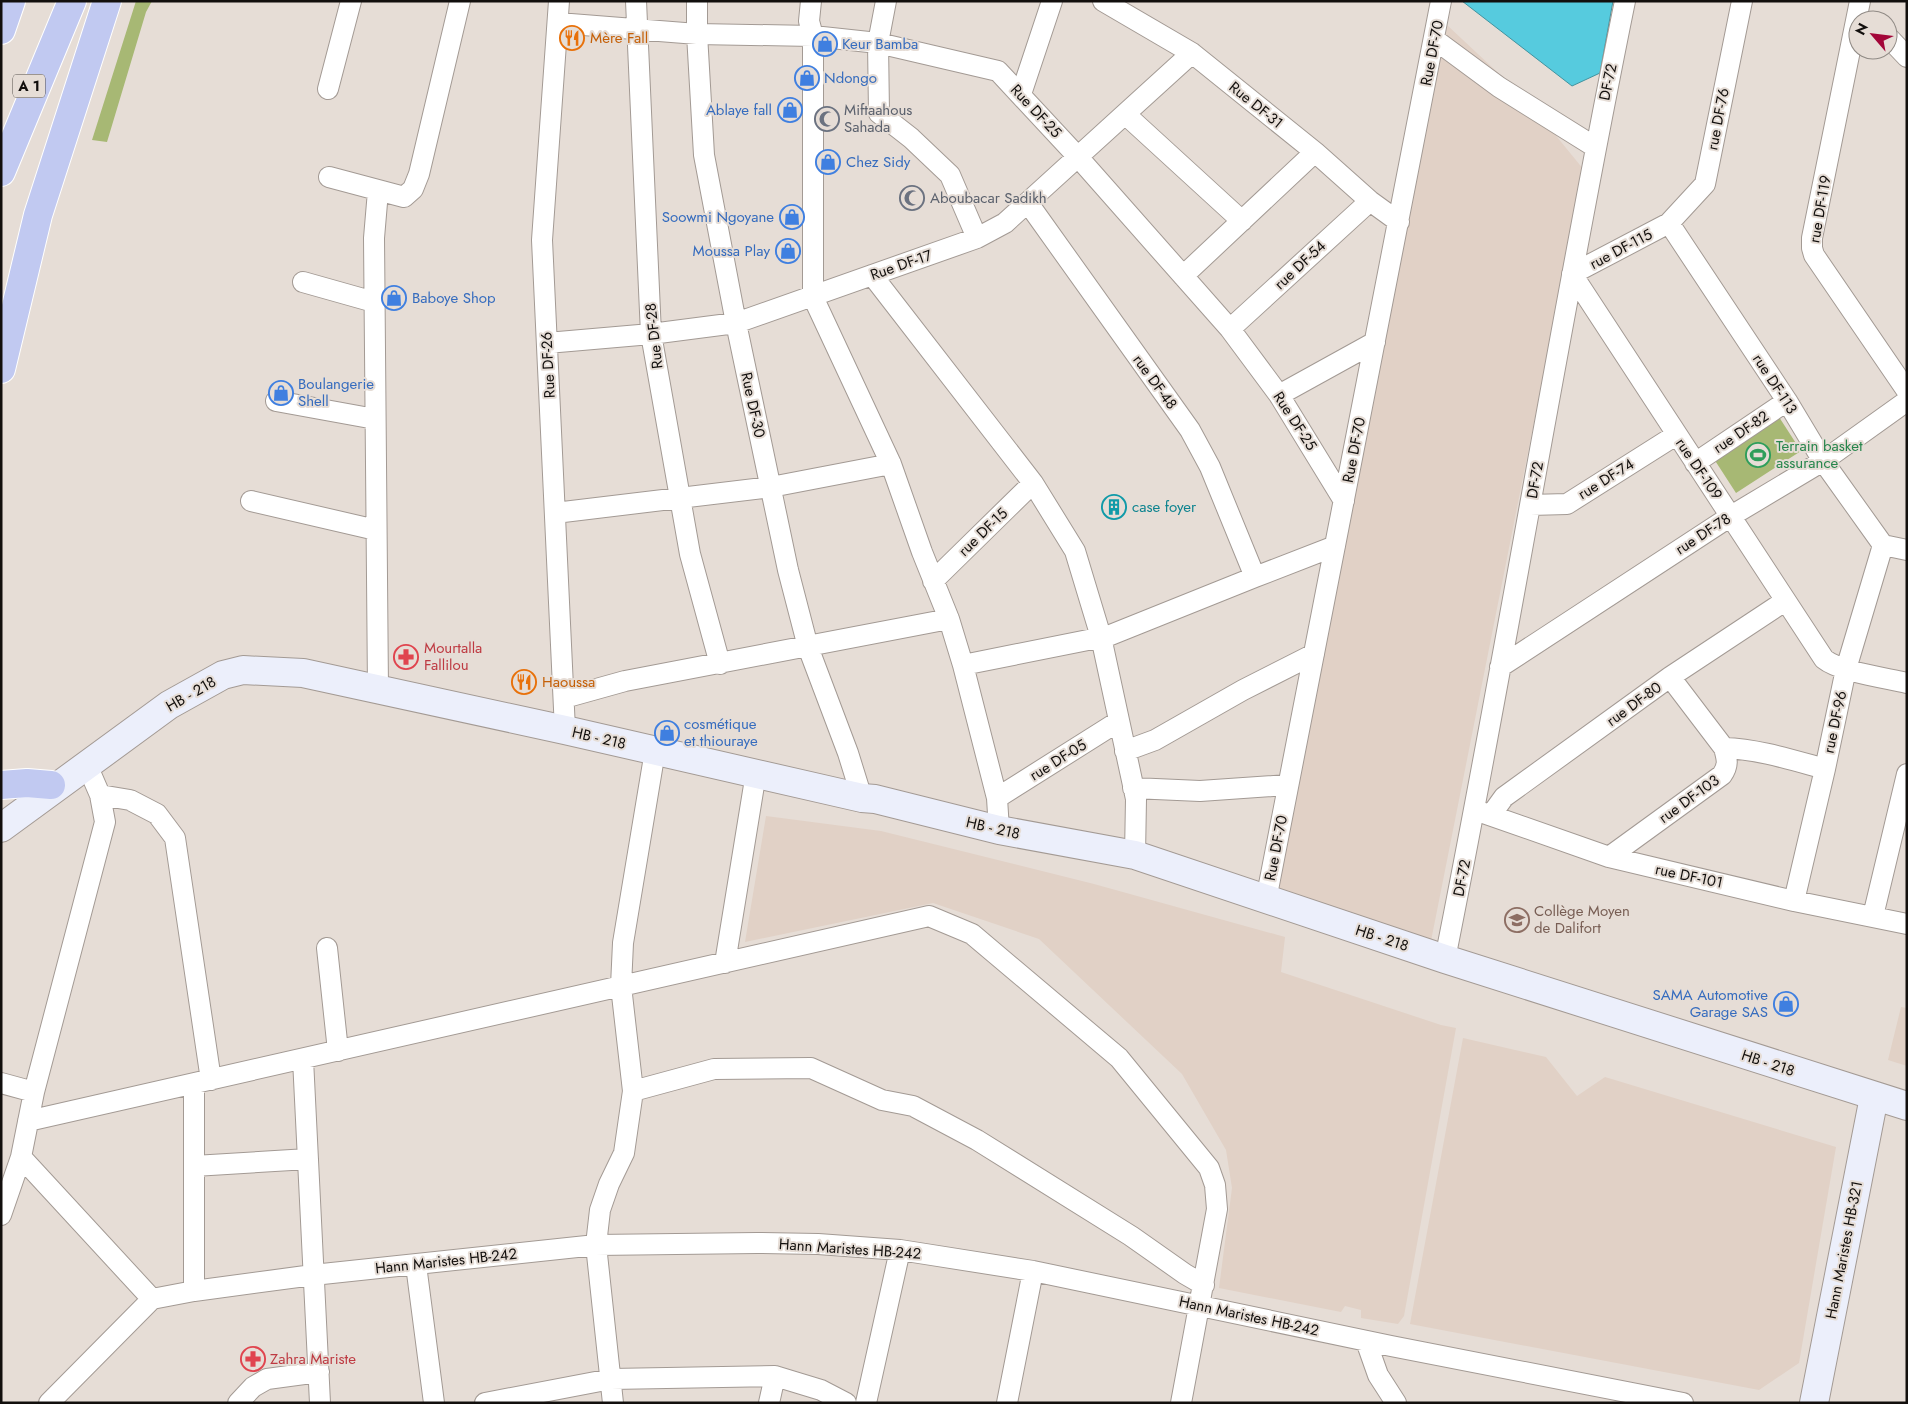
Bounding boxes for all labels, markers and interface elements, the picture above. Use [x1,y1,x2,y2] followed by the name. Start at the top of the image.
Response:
[1848,10,1898,60] north arrow
[1415,18,1449,88] street label: Rue DF-70
[1850,19,1873,39] text: N
[559,25,585,51] restaurant icon: Mère Fall
[590,27,648,49] place label: Mère Fall
[812,31,838,57] shop icon: Keur Bamba
[842,33,918,55] place label: Keur Bamba
[1593,61,1623,103] street label: DF-72
[794,65,820,91] shop icon: Ndongo
[824,67,877,89] place label: Ndongo
[13,74,45,98] road number: A 1
[1224,76,1288,134] street label: Rue DF-31
[1005,79,1067,143] street label: Rue DF-25
[1701,86,1735,152] street label: rue DF-76
[777,97,803,123] shop icon: Ablaye fall
[706,99,772,121] place label: Ablaye fall
[844,99,912,138] place label: Miftaahous Sahada
[814,106,840,132] mosque icon: Miftaahous Sahada
[815,149,841,175] shop icon: Chez Sidy
[846,151,911,173] place label: Chez Sidy
[1803,173,1837,245] street label: rue DF-119
[899,185,925,211] mosque icon: Aboubacar Sadikh
[930,187,1047,209] place label: Aboubacar Sadikh
[779,204,805,230] shop icon: Soowmi Ngoyane
[662,206,774,228] place label: Soowmi Ngoyane
[1586,223,1656,275] street label: rue DF-115
[1269,235,1331,295] street label: rue DF-54
[775,238,801,264] shop icon: Moussa Play
[693,240,770,262] place label: Moussa Play
[867,244,935,286] street label: Rue DF-17
[381,285,407,311] shop icon: Baboye Shop
[412,287,496,309] place label: Baboye Shop
[640,302,668,370] street label: Rue DF-28
[535,331,561,399] street label: Rue DF-26
[1128,350,1182,414] street label: rue DF-48
[1747,350,1803,418] street label: rue DF-113
[735,370,771,440] street label: Rue DF-30
[298,373,374,412] place label: Boulangerie Shell
[268,380,294,406] shop icon: Boulangerie Shell
[1268,387,1322,455] street label: Rue DF-25
[1709,405,1773,459] street label: rue DF-82
[1337,415,1371,485] street label: Rue DF-70
[1670,434,1728,504] street label: rue DF-109
[1776,435,1863,474] place label: Terrain basket assurance
[1745,442,1771,468] sports icon: Terrain basket assurance
[1574,453,1639,505] street label: rue DF-74
[1521,460,1549,500] street label: DF-72
[1101,494,1127,520] building icon: case foyer
[1132,496,1197,518] place label: case foyer
[953,503,1013,561] street label: rue DF-15
[1671,508,1735,560] street label: rue DF-78
[424,637,482,676] place label: Mourtalla Fallilou
[393,644,419,670] pharmacy icon: Mourtalla Fallilou
[511,669,537,695] restaurant icon: Haoussa
[162,671,220,717] street label: HB - 218
[542,671,595,693] place label: Haoussa
[1602,676,1666,732] street label: rue DF-80
[1818,689,1852,755] street label: rue DF-96
[684,713,758,752] place label: cosmétique et thiouraye
[654,720,680,746] shop icon: cosmétique et thiouraye
[570,721,628,755] street label: HB - 218
[1025,734,1091,786] street label: rue DF-05
[1654,770,1724,828] street label: rue DF-103
[964,811,1022,845] street label: HB - 218
[1259,813,1293,883] street label: Rue DF-70
[1448,858,1476,898] street label: DF-72
[1653,858,1725,894] street label: rue DF-101
[1534,900,1630,939] place label: Collège Moyen de Dalifort
[1504,907,1530,933] school or university icon: Collège Moyen de Dalifort
[1353,919,1411,957] street label: HB - 218
[1653,984,1768,1023] place label: SAMA Automotive Garage SAS
[1773,991,1799,1017] shop icon: SAMA Automotive Garage SAS
[1739,1044,1797,1082] street label: HB - 218
[1820,1179,1868,1321] street label: Hann Maristes HB-321
[778,1233,922,1265] street label: Hann Maristes HB-242
[374,1243,518,1279] street label: Hann Maristes HB-242
[1177,1290,1321,1342] street label: Hann Maristes HB-242
[240,1346,266,1372] pharmacy icon: Zahra Mariste
[270,1348,356,1370] place label: Zahra Mariste

